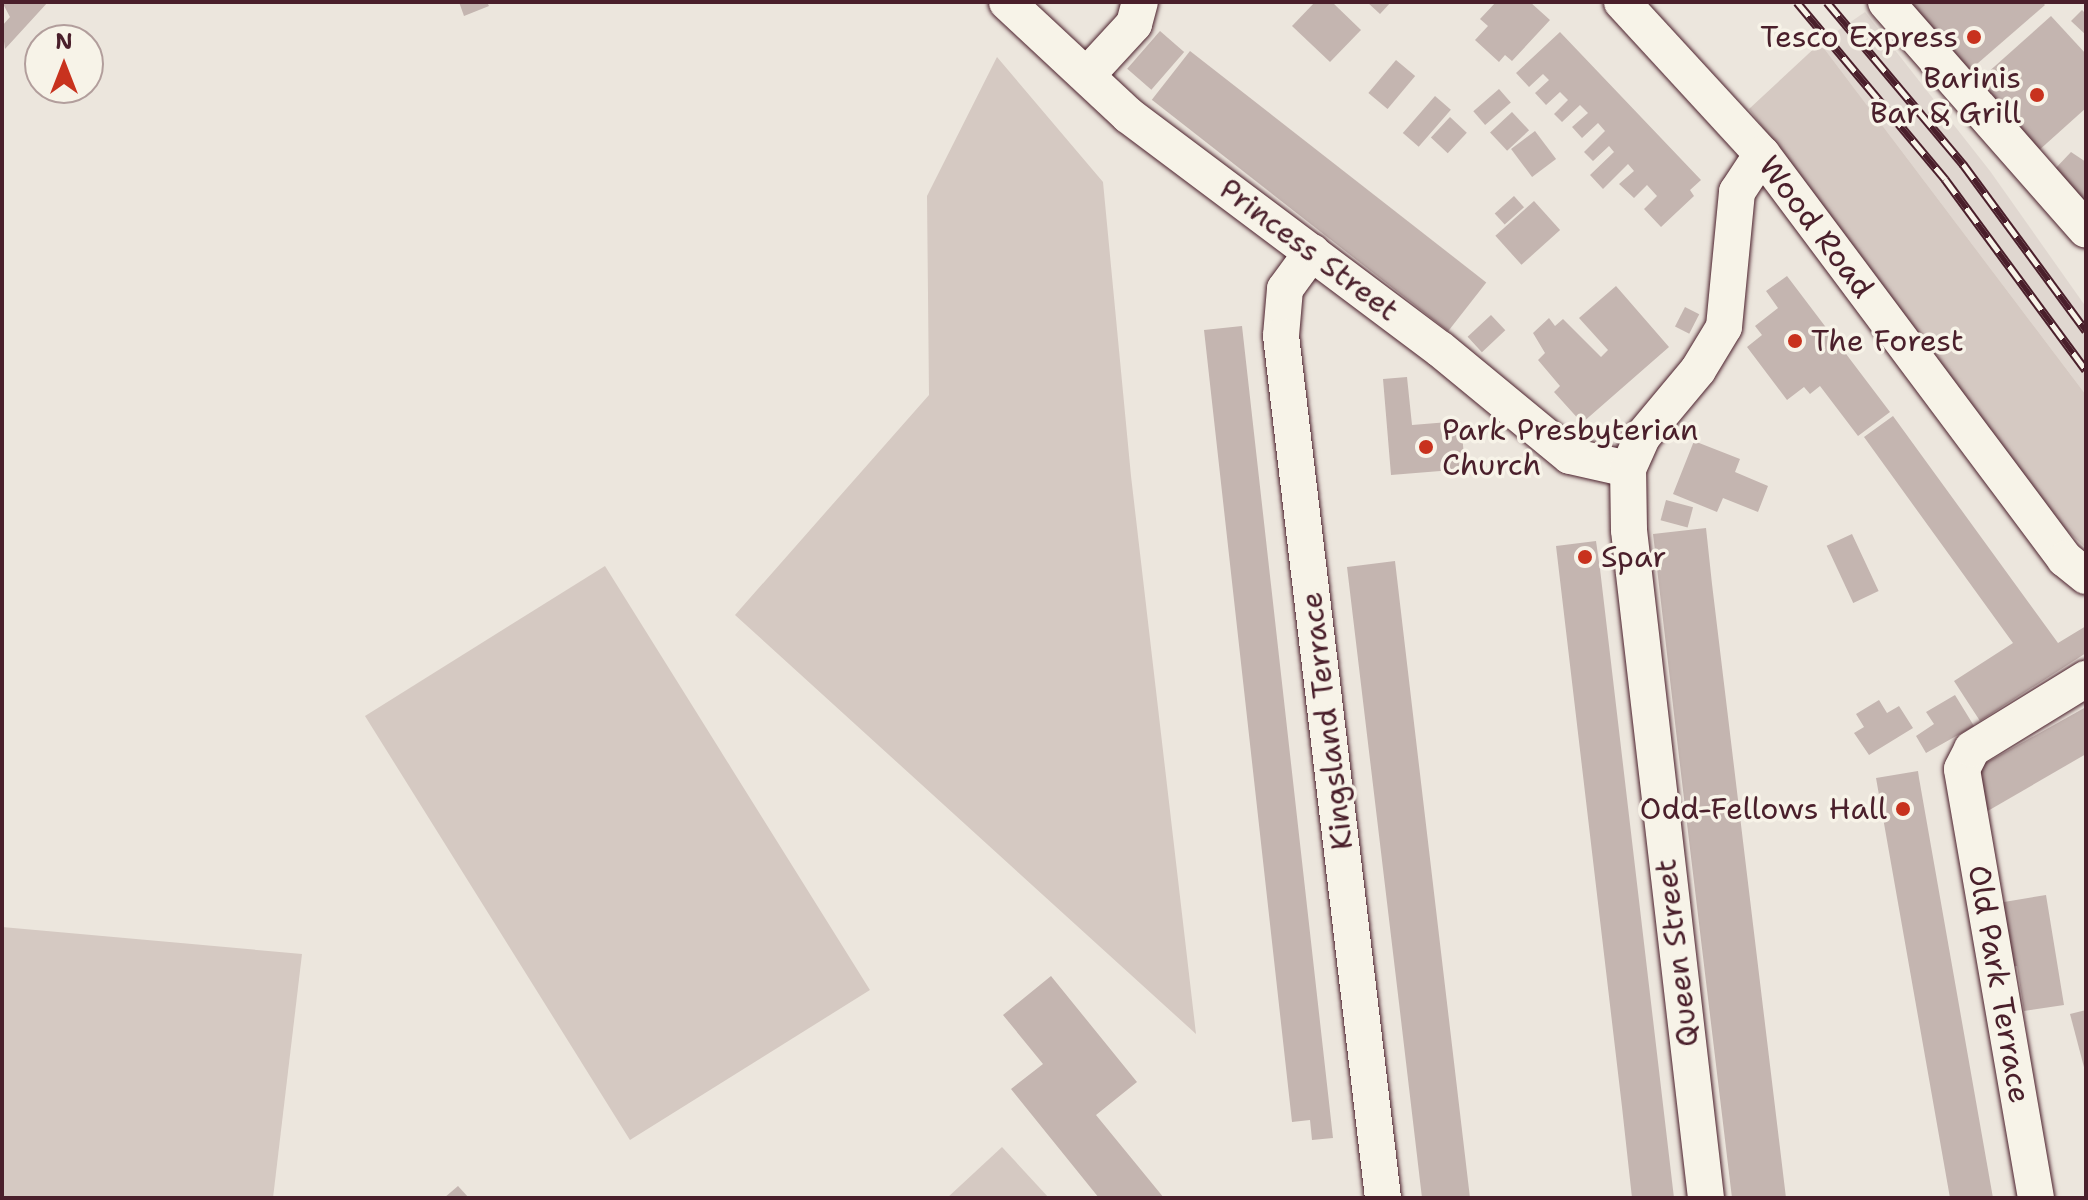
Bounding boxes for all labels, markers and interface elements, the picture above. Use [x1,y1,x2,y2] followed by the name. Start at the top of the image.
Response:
[1760,19,1958,55] place label: Tesco Express
[24,24,104,104] north arrow
[55,27,73,56] text: N
[1965,28,1983,46] marker: Tesco Express
[1870,60,2021,130] place label: Barinis Bar & Grill
[2028,86,2046,104] marker: Barinis Bar & Grill
[1751,149,1881,305] street label: Wood Road
[1212,171,1406,329] street label: Princess Street
[1811,323,1964,359] place label: The Forest
[1786,332,1804,350] marker: The Forest
[1442,412,1698,482] place label: Park Presbyterian Church
[1417,438,1435,456] marker: Park Presbyterian Church
[1601,539,1666,575] place label: Spar
[1576,548,1594,566] marker: Spar
[1293,590,1361,852] street label: Kingsland Terrace
[1640,791,1887,827] place label: Odd-Fellows Hall
[1894,800,1912,818] marker: Odd-Fellows Hall
[1648,857,1706,1049] street label: Queen Street
[1960,862,2038,1106] street label: Old Park Terrace

